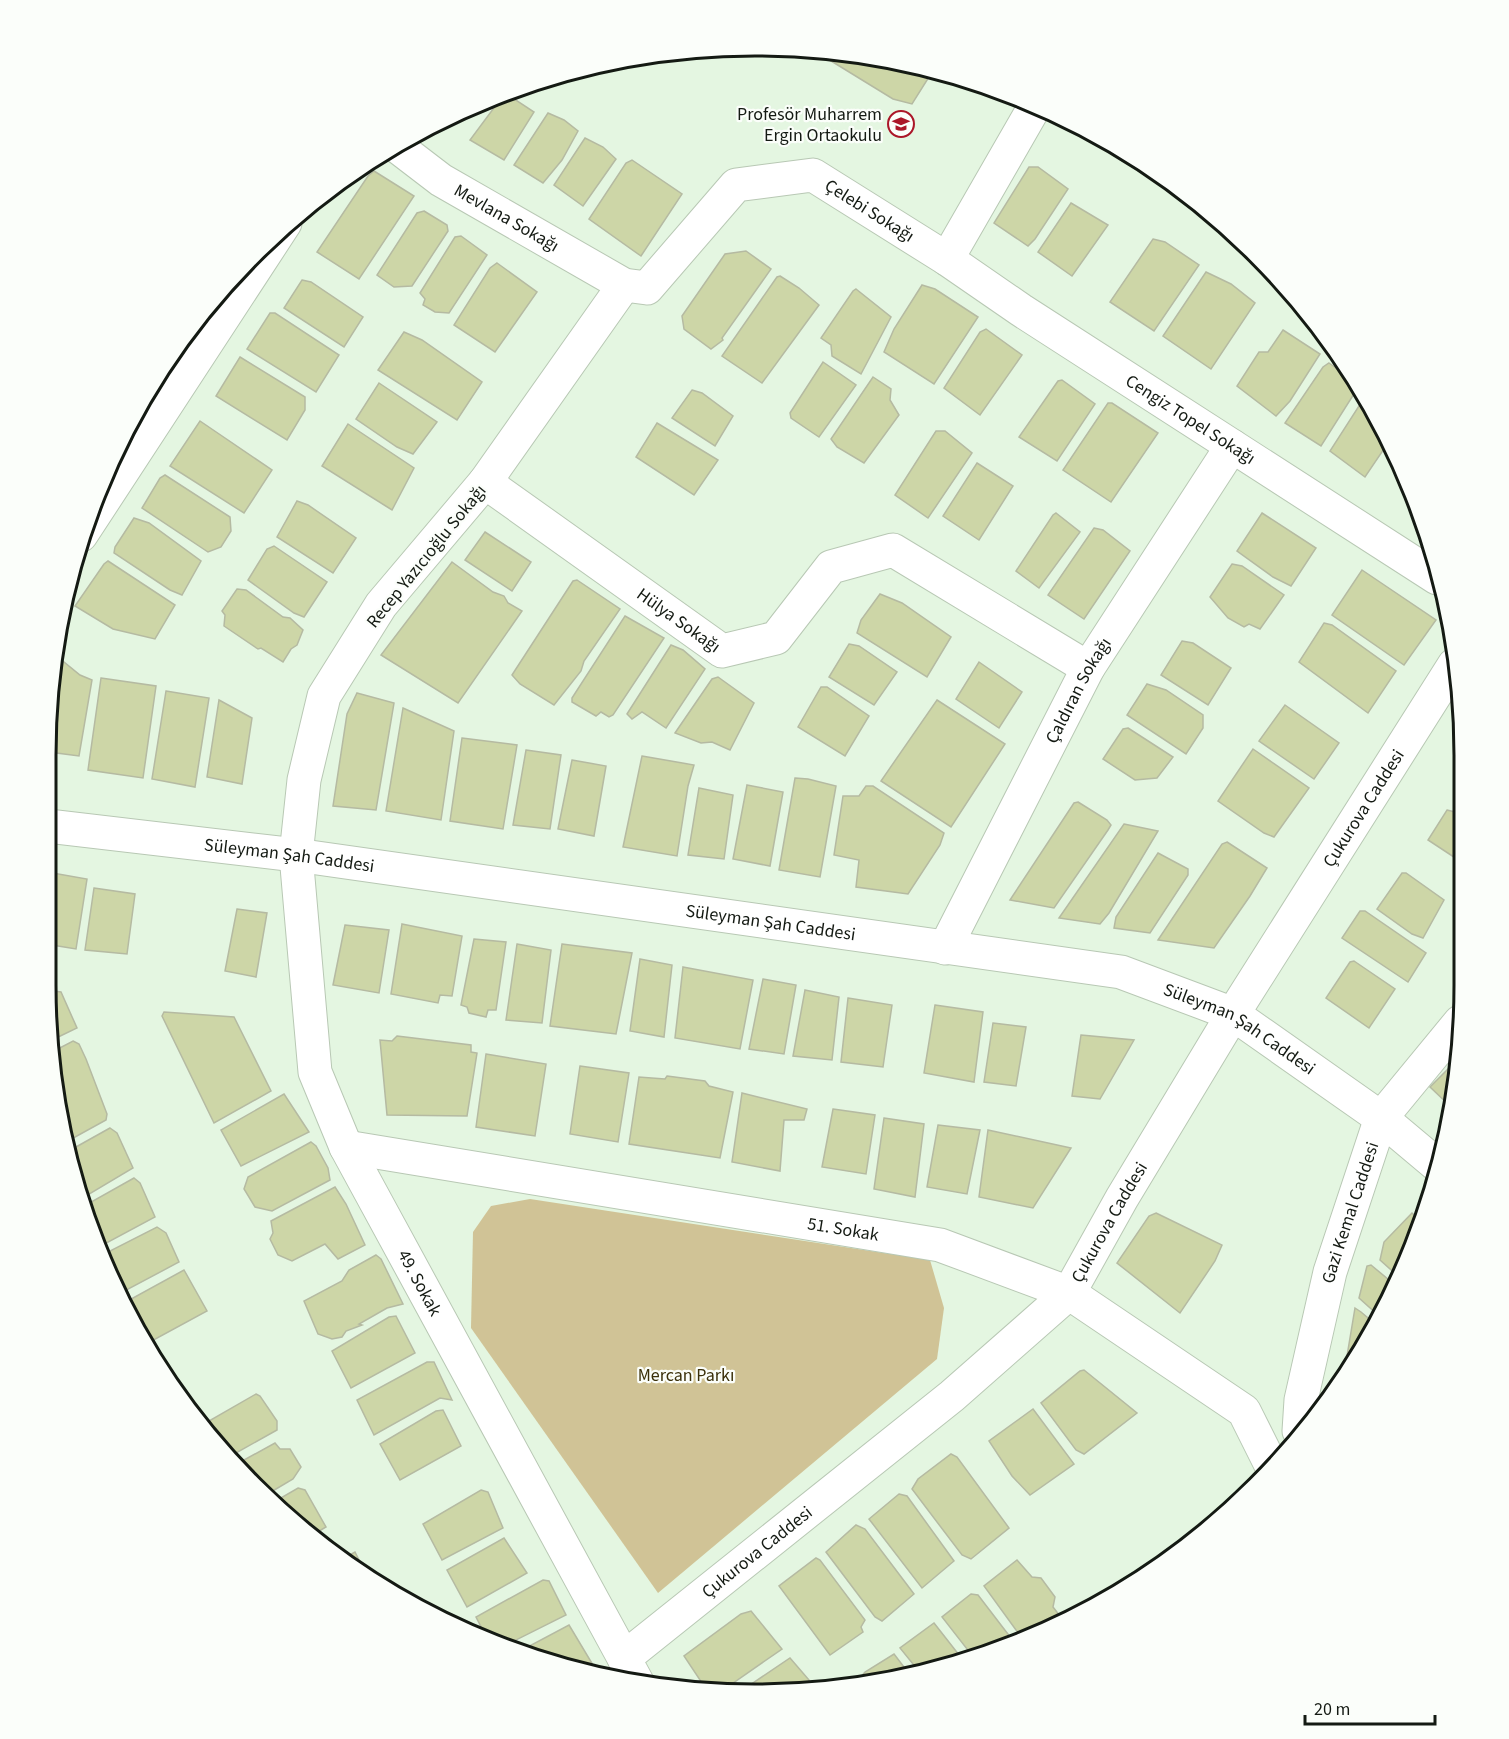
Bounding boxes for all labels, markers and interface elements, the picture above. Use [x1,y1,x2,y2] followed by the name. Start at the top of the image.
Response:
[737,102,882,148] place label: Profesör Muharrem Ergin Ortaokulu
[886,109,916,139] school or university icon: Profesör Muharrem Ergin Ortaokulu
[820,173,919,248] street label: Çelebi Sokağı
[449,178,564,258] street label: Mevlana Sokağı
[1121,369,1260,471] street label: Cengiz Topel Sokağı
[361,479,492,633] street label: Recep Yazıcıoğlu Sokağı
[631,582,725,659] street label: Hülya Sokağı
[1039,633,1118,748] street label: Çaldıran Sokağı
[1317,745,1410,872] street label: Çukurova Caddesi
[203,832,376,879] street label: Süleyman Şah Caddesi
[684,898,857,947] street label: Süleyman Şah Caddesi
[1160,977,1320,1081] street label: Süleyman Şah Caddesi
[1316,1139,1385,1286] street label: Gazi Kemal Caddesi
[1065,1157,1154,1287] street label: Çukurova Caddesi
[806,1211,881,1248] street label: 51. Sokak
[391,1245,448,1321] street label: 49. Sokak
[638,1363,734,1388] park label: Mercan Parkı
[697,1500,818,1604] street label: Çukurova Caddesi
[1305,1688,1436,1726] scale bar
[1314,1697,1350,1722] text: 20 m

